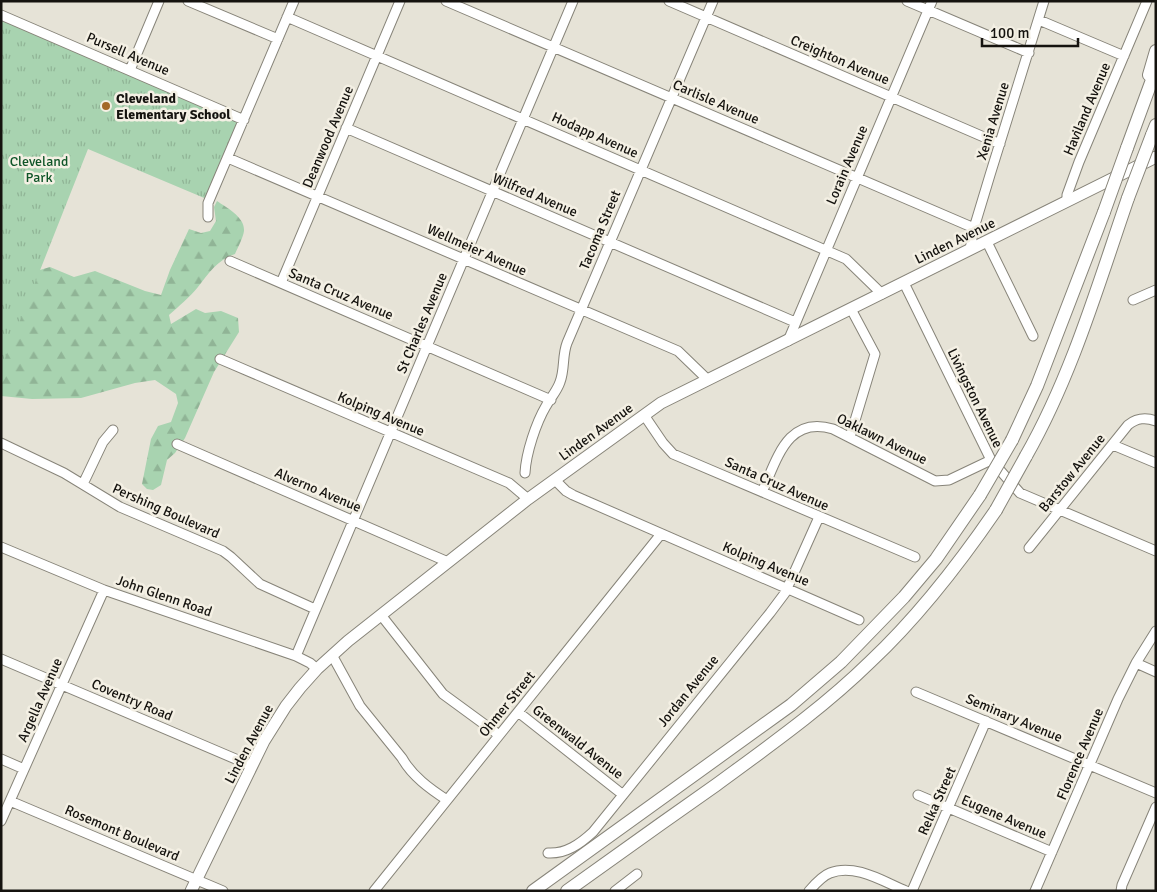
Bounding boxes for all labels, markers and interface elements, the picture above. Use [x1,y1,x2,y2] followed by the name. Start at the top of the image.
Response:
[982,15,1078,47] scale bar
[990,24,1030,42] text: 100 m
[84,29,172,79] street label: Pursell Avenue
[788,32,892,88] street label: Creighton Avenue
[1060,60,1114,158] street label: Haviland Avenue
[670,76,762,128] street label: Carlisle Avenue
[973,80,1013,162] street label: Xenia Avenue
[299,83,357,191] street label: Deanwood Avenue
[116,90,231,123] place label: Cleveland Elementary School
[100,100,112,112] marker: Cleveland Elementary School
[549,108,641,162] street label: Hodapp Avenue
[823,123,871,207] street label: Lorain Avenue
[10,153,68,186] park label: Cleveland Park
[490,169,580,221] street label: Wilfred Avenue
[576,188,624,272] street label: Tacoma Street
[912,214,998,268] street label: Linden Avenue
[424,220,530,280] street label: Wellmeier Avenue
[286,264,396,324] street label: Santa Cruz Avenue
[393,270,451,376] street label: St Charles Avenue
[944,346,1006,450] street label: Livingston Avenue
[335,388,427,440] street label: Kolping Avenue
[556,399,636,465] street label: Linden Avenue
[834,410,930,468] street label: Oaklawn Avenue
[1035,430,1109,516] street label: Barstow Avenue
[722,453,832,515] street label: Santa Cruz Avenue
[272,464,364,516] street label: Alverno Avenue
[110,480,222,542] street label: Pershing Boulevard
[720,538,812,590] street label: Kolping Avenue
[114,572,214,620] street label: John Glenn Road
[654,652,722,730] street label: Jordan Avenue
[14,655,66,745] street label: Argella Avenue
[475,668,539,740] street label: Ohmer Street
[89,675,175,725] street label: Coventry Road
[963,690,1065,746] street label: Seminary Avenue
[221,701,277,787] street label: Linden Avenue
[529,701,627,783] street label: Greenwald Avenue
[1053,705,1107,803] street label: Florence Avenue
[914,764,960,838] street label: Relka Street
[959,791,1049,843] street label: Eugene Avenue
[62,801,182,865] street label: Rosemont Boulevard

